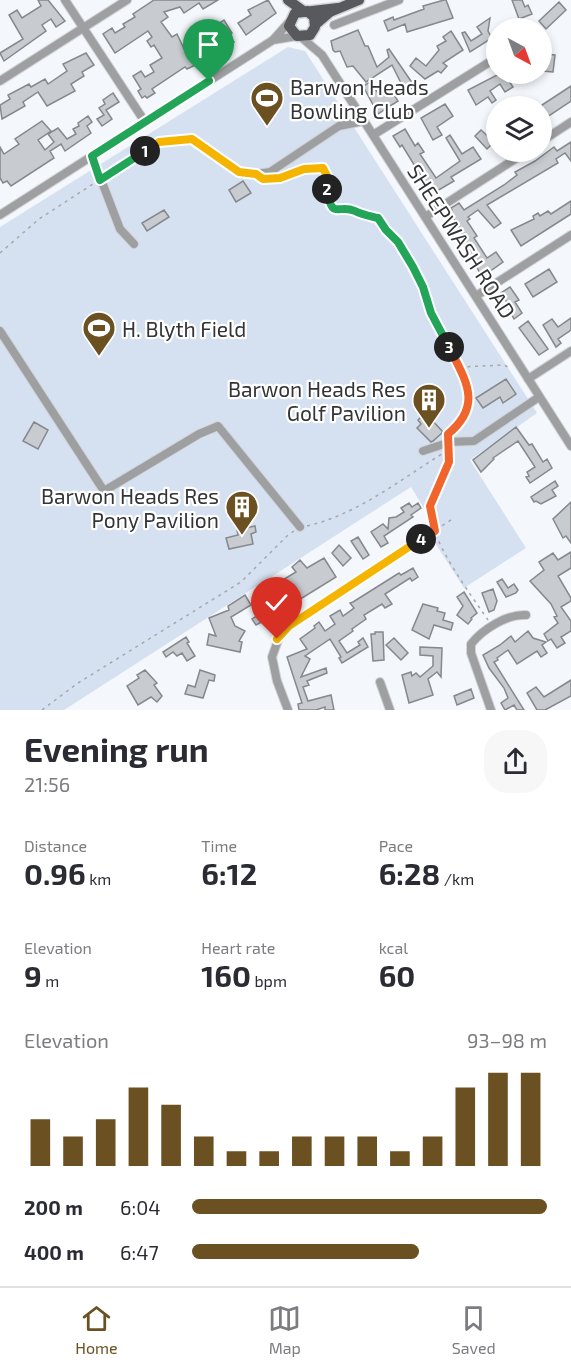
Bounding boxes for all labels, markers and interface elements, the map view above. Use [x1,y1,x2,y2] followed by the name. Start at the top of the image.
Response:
[486,18,552,84] north arrow
[486,18,552,162] map controls
[183,19,234,81] pin
[192,28,225,61] icon: arrive
[290,74,429,123] place label: Barwon Heads Bowling Club
[249,80,285,127] sports icon: Barwon Heads Bowling Club
[486,96,552,162] button: layers
[130,136,160,166] pin: 1
[142,141,148,160] text: 1
[403,159,521,323] street label: SHEEPWASH ROAD
[312,174,342,204] pin: 2
[322,179,332,198] text: 2
[81,310,117,357] sports icon: H. Blyth Field
[122,316,246,341] place label: H. Blyth Field
[434,332,464,362] pin: 3
[444,337,454,356] text: 3
[228,376,406,425] place label: Barwon Heads Res Golf Pavilion
[411,382,447,429] building icon: Barwon Heads Res Golf Pavilion
[41,483,219,532] place label: Barwon Heads Res Pony Pavilion
[224,489,260,536] building icon: Barwon Heads Res Pony Pavilion
[406,524,436,554] pin: 4
[416,529,426,548] text: 4
[251,577,302,639] pin
[260,586,293,619] icon: check
[24,729,209,769] text: Evening run
[484,730,547,793] button: share
[24,772,70,796] text: 21:56
[24,836,87,855] text: Distance
[201,836,237,855] text: Time
[379,836,413,855] text: Pace
[24,855,86,891] text: 0.96
[201,855,257,891] text: 6:12
[379,855,440,891] text: 6:28
[86,869,111,888] text: km
[440,869,474,888] text: /km
[24,938,92,957] text: Elevation
[201,938,275,957] text: Heart rate
[379,938,408,957] text: kcal
[24,957,42,993] text: 9
[201,957,251,993] text: 160
[379,957,415,993] text: 60
[42,971,59,990] text: m
[251,971,287,990] text: bpm
[24,1028,109,1052] text: Elevation
[467,1028,547,1052] text: 93–98 m
[24,1195,83,1219] text: 200 m
[120,1195,161,1219] text: 6:04
[24,1240,84,1264] text: 400 m
[120,1240,159,1264] text: 6:47
[75,1302,118,1357] tab: Home
[268,1302,301,1357] tab: Map
[452,1302,496,1357] tab: Saved

